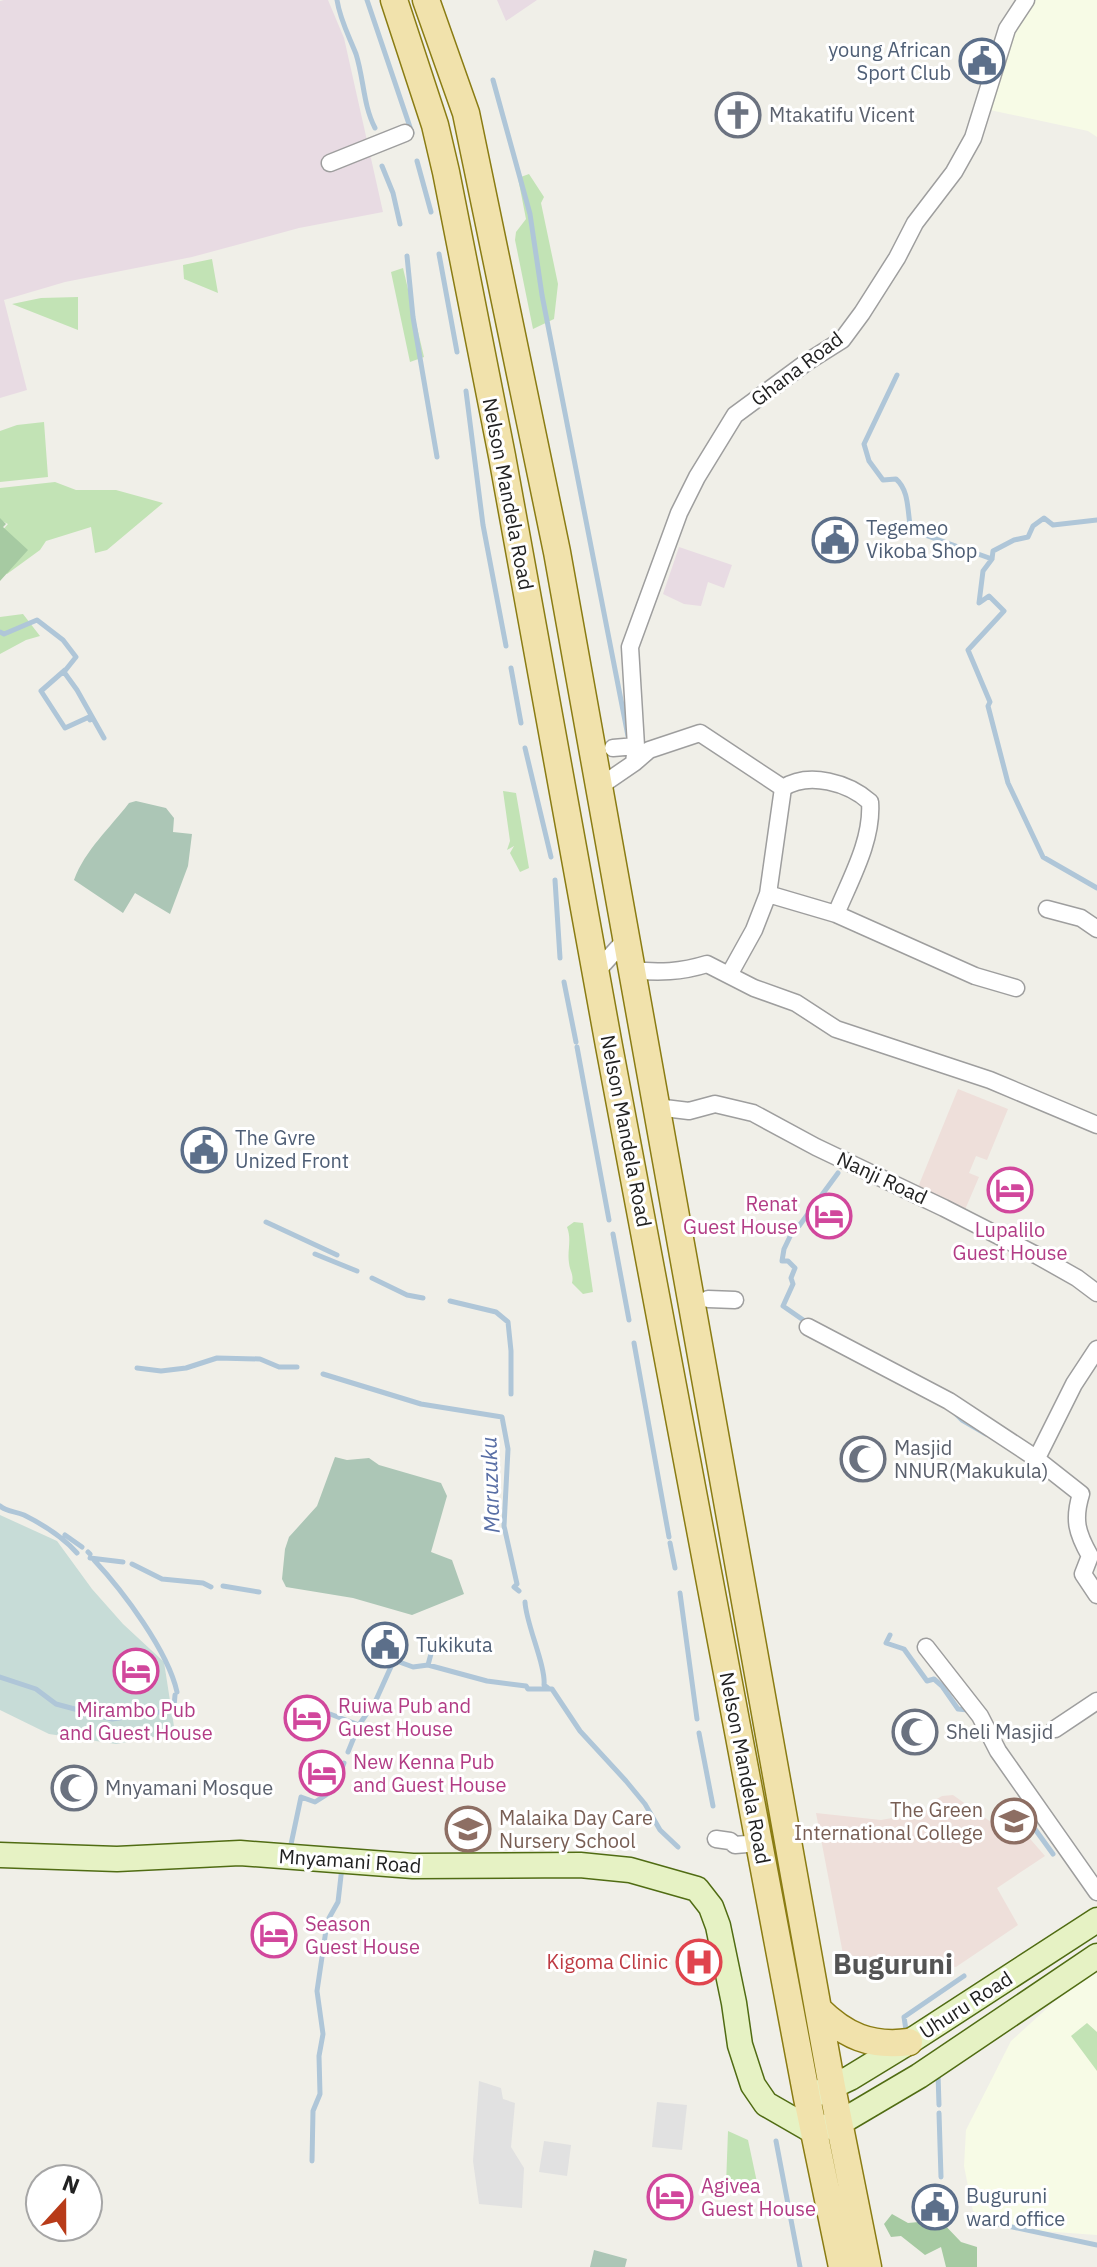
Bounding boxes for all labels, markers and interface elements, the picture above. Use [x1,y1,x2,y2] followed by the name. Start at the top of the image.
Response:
[828,36,951,86] place label: young African Sport Club
[958,37,1006,85] public building icon: young African Sport Club
[714,91,762,139] church icon: Mtakatifu Vicent
[769,101,915,128] place label: Mtakatifu Vicent
[745,325,848,412] street label: Ghana Road
[477,395,540,592] street label: Nelson Mandela Road
[866,514,977,564] place label: Tegemeo Vikoba Shop
[811,516,859,564] public building icon: Tegemeo Vikoba Shop
[595,1032,658,1229] street label: Nelson Mandela Road
[235,1124,349,1174] place label: The Gvre Unized Front
[180,1126,228,1174] public building icon: The Gvre Unized Front
[833,1145,932,1210] street label: Nanji Road
[986,1166,1034,1214] hotel icon: Lupalilo Guest House
[683,1190,798,1240] place label: Renat Guest House
[805,1192,853,1240] hotel icon: Renat Guest House
[953,1216,1068,1266] place label: Lupalilo Guest House
[894,1434,1048,1484] place label: Masjid NNUR(Makukula)
[839,1435,887,1483] mosque icon: Masjid NNUR(Makukula)
[473,1436,506,1534] water label: Maruzuku
[361,1621,409,1669] public building icon: Tukikuta
[416,1631,493,1658] place label: Tukikuta
[112,1647,160,1695] hotel icon: Mirambo Pub and Guest House
[714,1669,777,1866] street label: Nelson Mandela Road
[338,1692,471,1742] place label: Ruiwa Pub and Guest House
[283,1694,331,1742] hotel icon: Ruiwa Pub and Guest House
[59,1696,213,1746] place label: Mirambo Pub and Guest House
[891,1708,939,1756] mosque icon: Sheli Masjid
[946,1718,1053,1745] place label: Sheli Masjid
[353,1748,506,1798] place label: New Kenna Pub and Guest House
[298,1749,346,1797] hotel icon: New Kenna Pub and Guest House
[50,1764,98,1812] mosque icon: Mnyamani Mosque
[105,1774,273,1801] place label: Mnyamani Mosque
[794,1796,983,1846] place label: The Green International College
[990,1797,1038,1845] school or university icon: The Green International College
[499,1804,653,1854] place label: Malaika Day Care Nursery School
[444,1805,492,1853] school or university icon: Malaika Day Care Nursery School
[278,1842,422,1879] street label: Mnyamani Road
[305,1910,420,1960] place label: Season Guest House
[250,1911,298,1959] hotel icon: Season Guest House
[675,1938,723,1986] hospital icon: Kigoma Clinic
[833,1945,953,1982] district label: Buguruni
[547,1948,668,1975] place label: Kigoma Clinic
[914,1964,1017,2045] street label: Uhuru Road
[24,2163,104,2243] north arrow
[59,2167,84,2200] text: N
[701,2172,816,2222] place label: Agivea Guest House
[646,2173,694,2221] hotel icon: Agivea Guest House
[966,2182,1065,2232] place label: Buguruni ward office
[911,2183,959,2231] public building icon: Buguruni ward office

